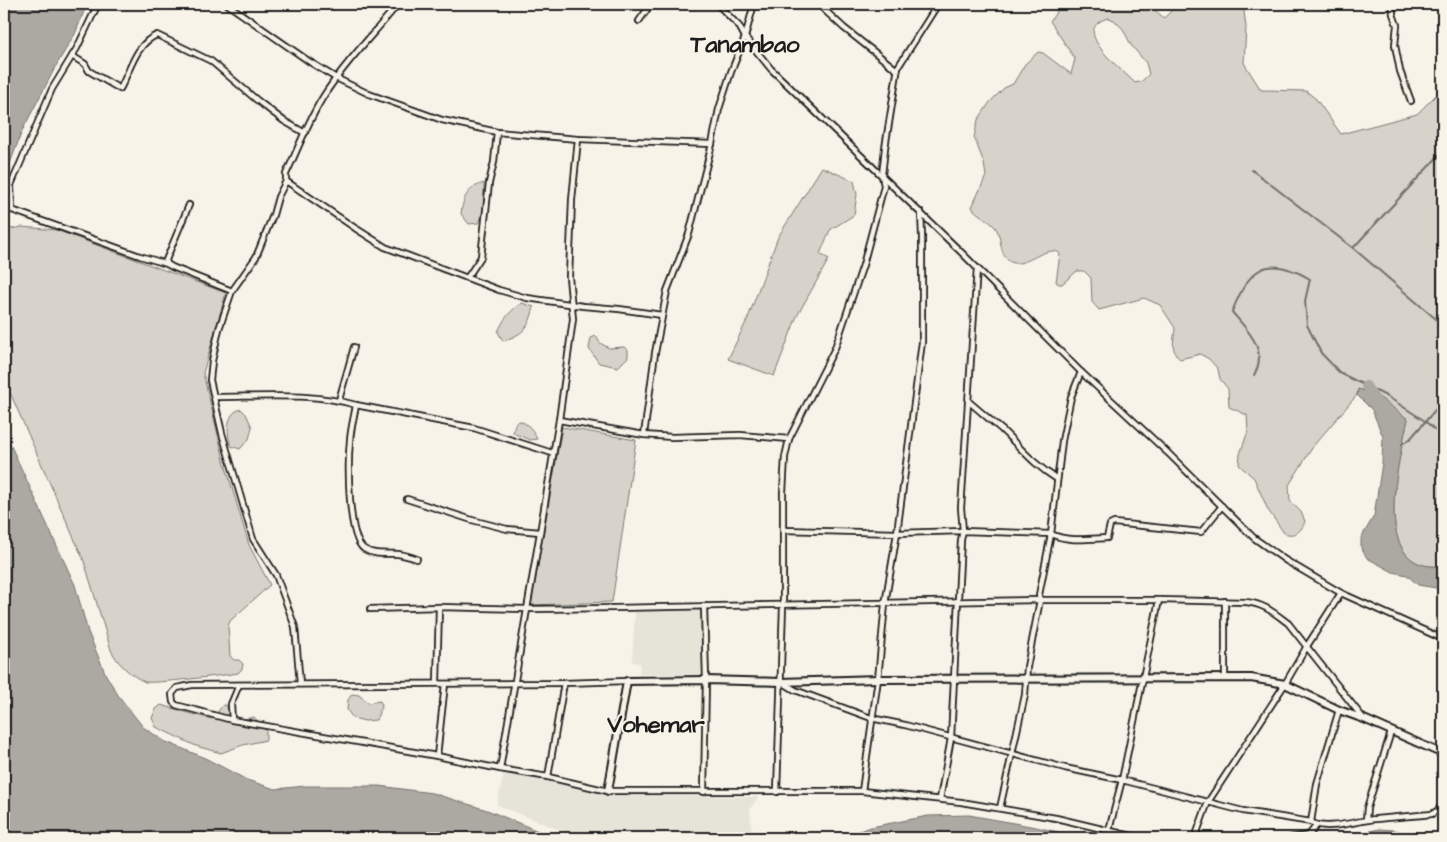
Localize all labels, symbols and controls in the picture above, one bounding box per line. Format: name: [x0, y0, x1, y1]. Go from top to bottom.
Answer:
district label: Tanambao: [689, 28, 800, 62]
district label: Vohemar: [606, 708, 706, 742]

